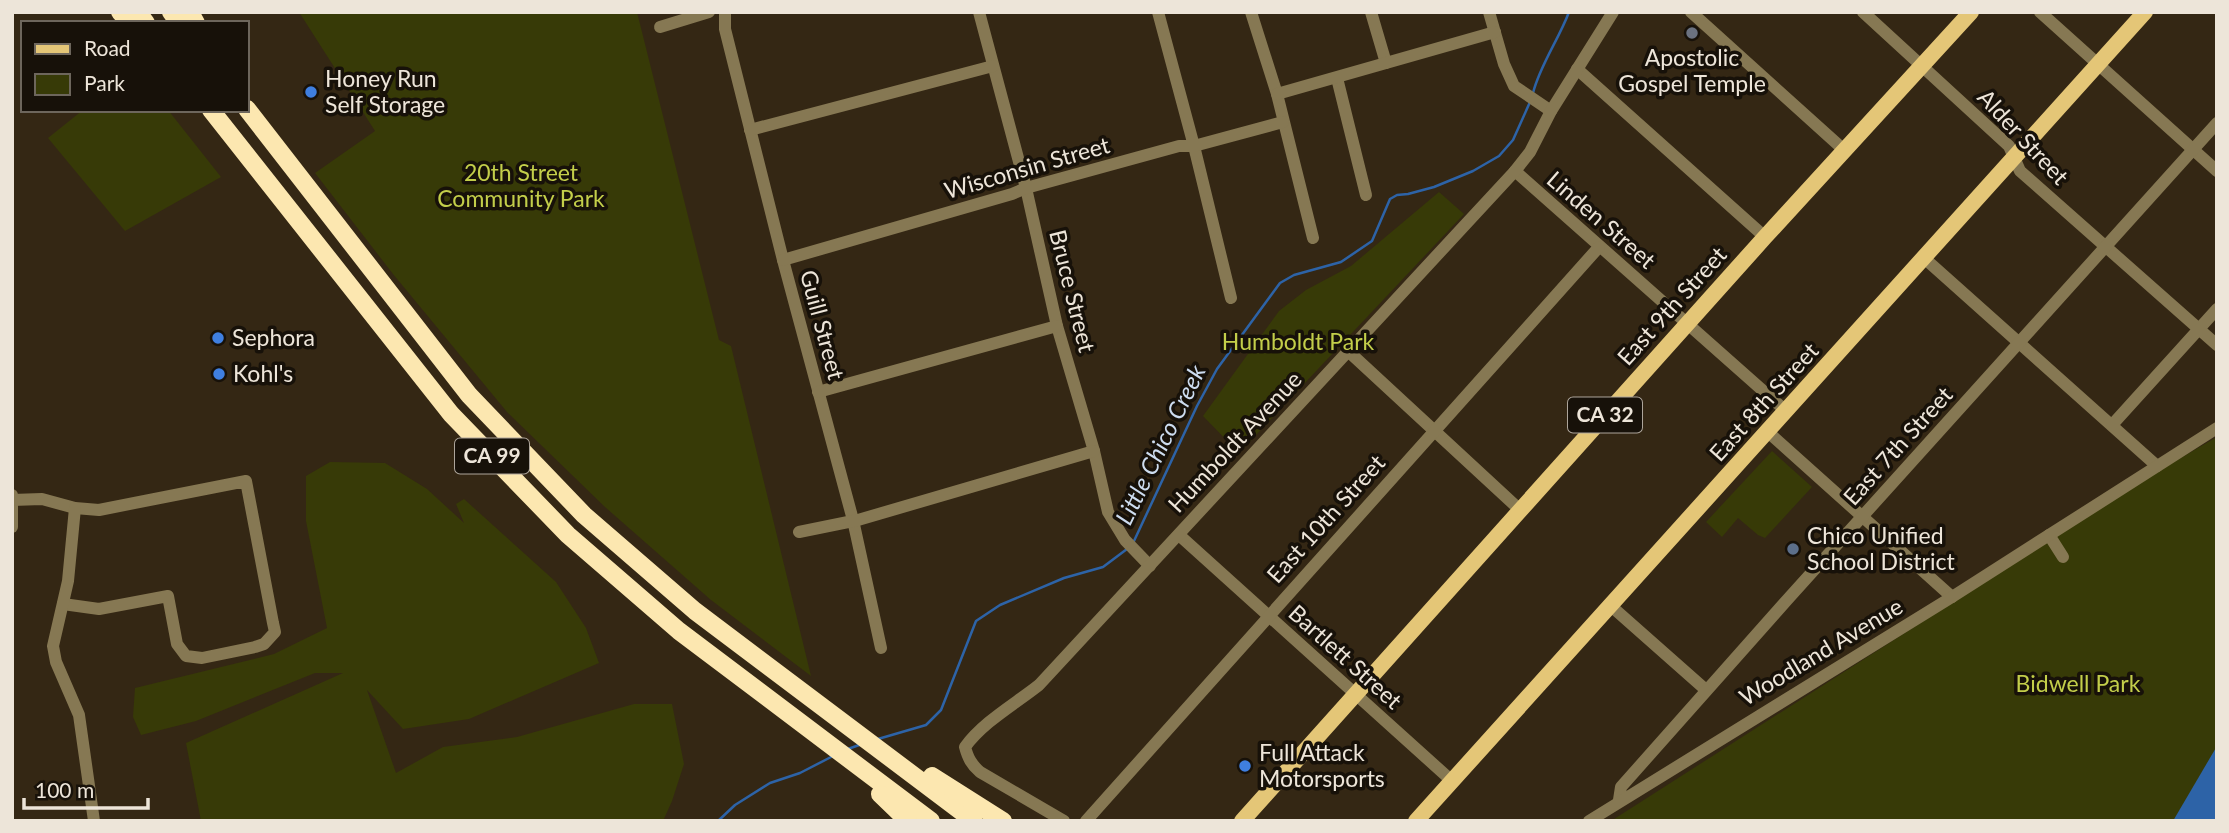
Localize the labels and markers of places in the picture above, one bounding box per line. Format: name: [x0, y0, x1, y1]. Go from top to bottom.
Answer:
marker: Apostolic Gospel Temple: [1684, 25, 1700, 41]
place label: Apostolic Gospel Temple: [1618, 43, 1766, 97]
place label: Honey Run Self Storage: [325, 64, 445, 118]
marker: Honey Run Self Storage: [303, 84, 319, 100]
place label: Sephora: [232, 323, 315, 351]
marker: Sephora: [210, 330, 226, 346]
place label: Kohl's: [233, 359, 293, 387]
marker: Kohl's: [211, 366, 227, 382]
place label: Chico Unified School District: [1807, 521, 1955, 575]
marker: Chico Unified School District: [1785, 541, 1801, 557]
place label: Full Attack Motorsports: [1259, 738, 1385, 792]
marker: Full Attack Motorsports: [1237, 758, 1253, 774]

